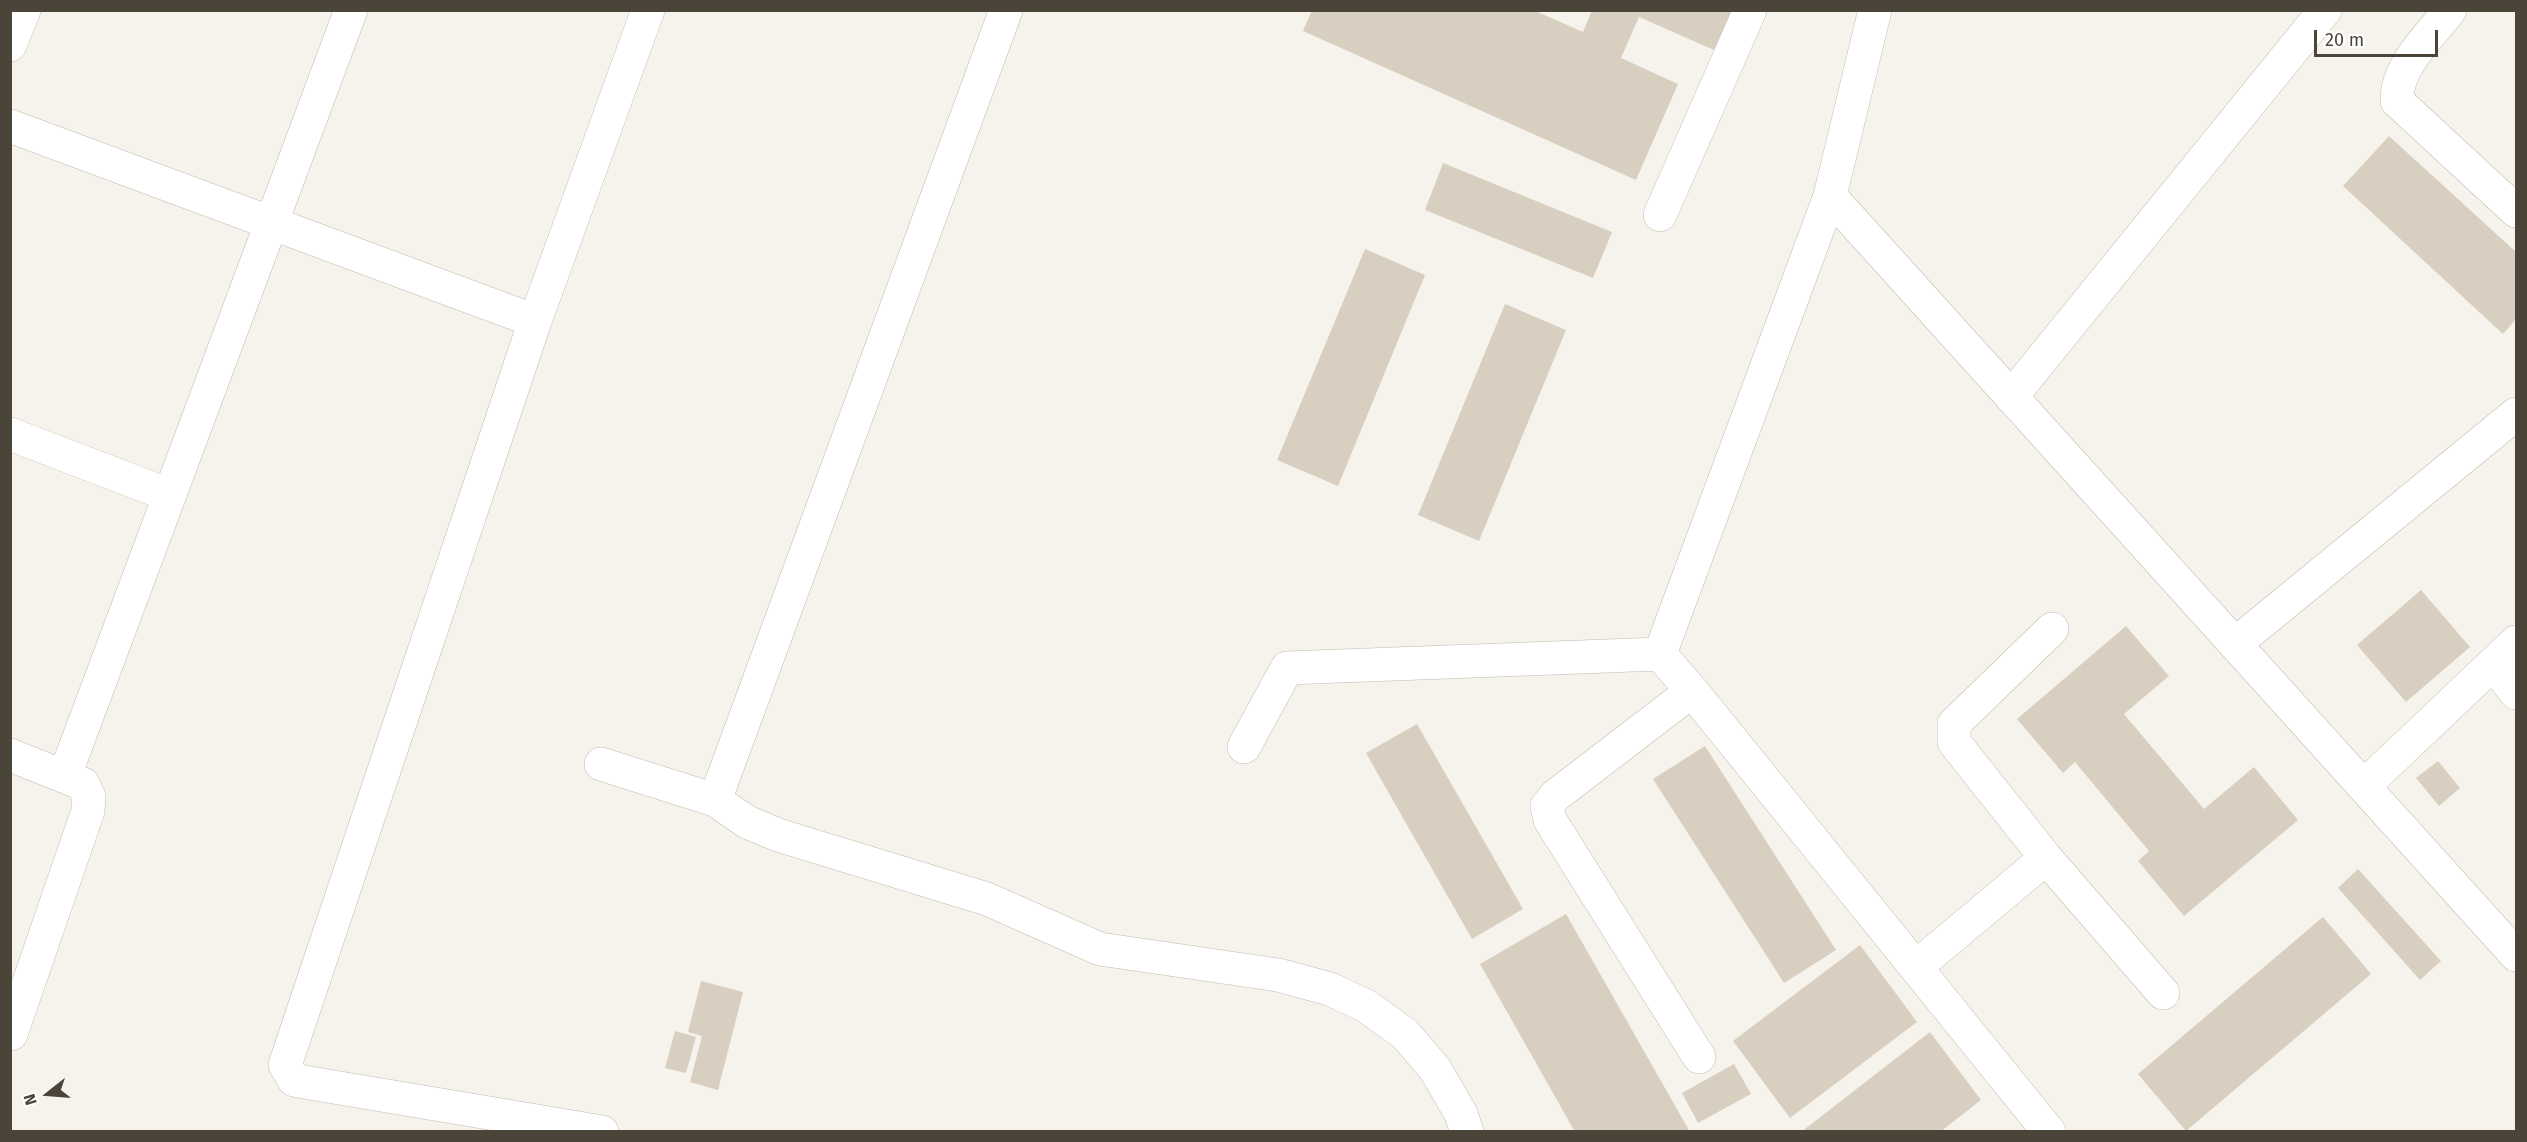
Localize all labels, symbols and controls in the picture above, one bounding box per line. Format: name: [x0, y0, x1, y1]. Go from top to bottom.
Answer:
scale bar: [2317, 18, 2442, 56]
text: 20 m: [2325, 29, 2364, 51]
north arrow: [18, 1064, 78, 1124]
text: N: [20, 1092, 41, 1107]

